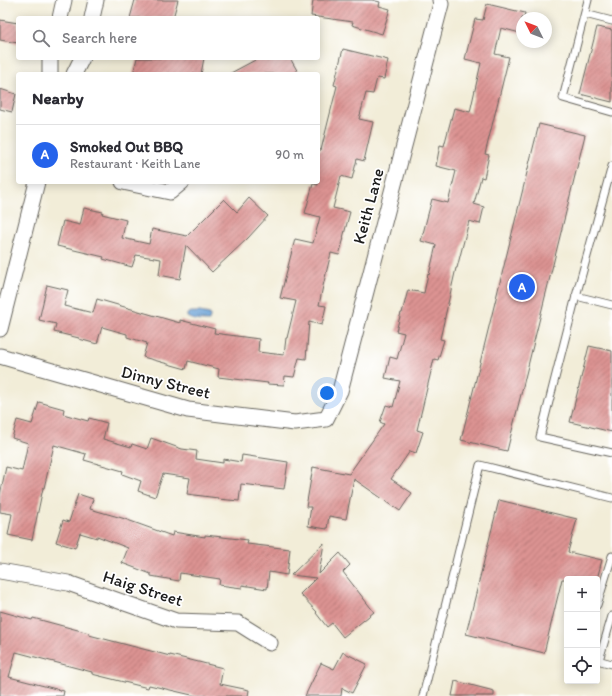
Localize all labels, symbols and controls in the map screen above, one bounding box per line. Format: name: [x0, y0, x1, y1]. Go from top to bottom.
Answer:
north arrow: [516, 12, 552, 48]
search box: [16, 16, 320, 60]
icon: search: [30, 27, 52, 49]
text: Search here: [62, 29, 137, 47]
text: Nearby: [32, 88, 84, 108]
text: Smoked Out BBQ: [70, 138, 183, 156]
text: A: [41, 147, 49, 162]
text: 90 m: [275, 147, 304, 162]
text: Restaurant · Keith Lane: [70, 156, 200, 171]
street label: Keith Lane: [348, 166, 388, 246]
pin: A: [509, 272, 535, 302]
street label: Dinny Street: [119, 361, 213, 403]
your location: [317, 383, 337, 403]
street label: Haig Street: [101, 566, 185, 610]
map controls: [564, 576, 600, 684]
button: +: [564, 576, 600, 612]
button: −: [564, 612, 600, 648]
button: locate: [564, 648, 600, 684]

